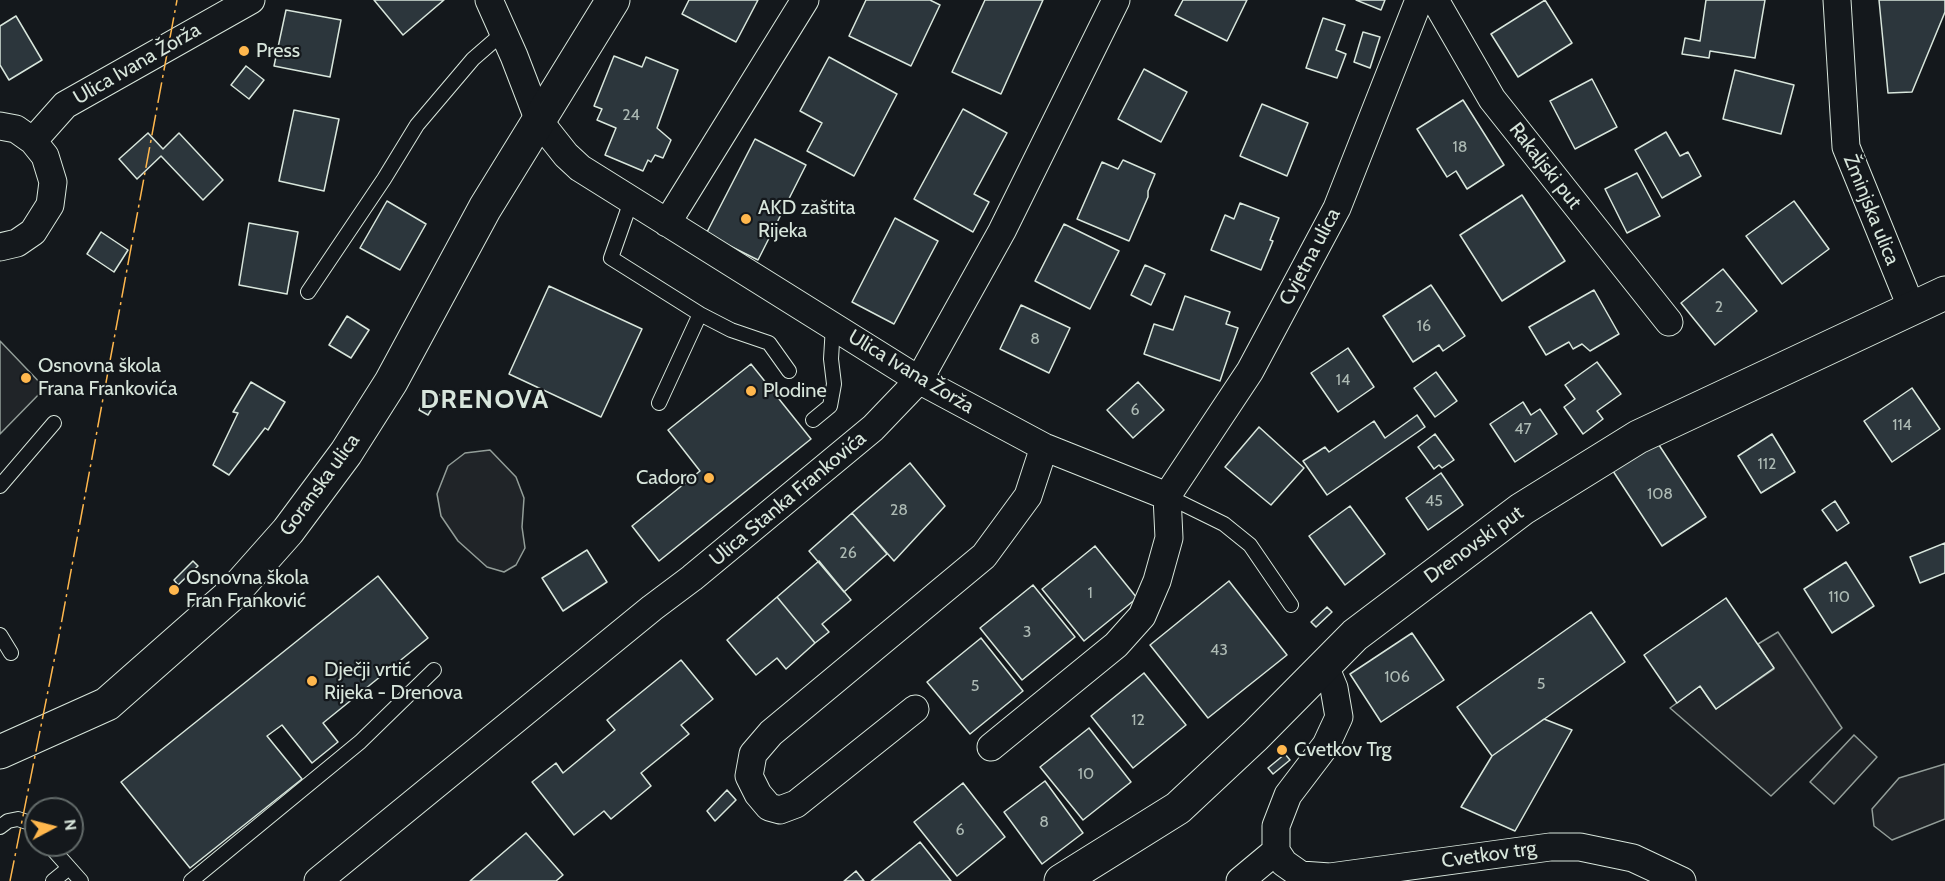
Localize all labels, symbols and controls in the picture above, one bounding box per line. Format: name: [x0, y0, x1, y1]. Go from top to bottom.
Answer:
street label: Ulica Ivana Žorža: [69, 18, 205, 110]
place label: Press: [256, 39, 300, 63]
marker: Press: [237, 44, 251, 58]
house number: 24: [622, 105, 640, 125]
street label: Rakaljski put: [1504, 118, 1586, 214]
house number: 18: [1453, 137, 1467, 157]
street label: Žminjska ulica: [1838, 151, 1904, 269]
place label: AKD zaštita Rijeka: [758, 196, 855, 243]
street label: Cvjetna ulica: [1274, 204, 1346, 310]
marker: AKD zaštita Rijeka: [739, 212, 753, 226]
house number: 2: [1715, 297, 1723, 317]
house number: 16: [1417, 316, 1431, 336]
street label: Ulica Ivana Žorža: [844, 325, 978, 419]
house number: 8: [1030, 329, 1040, 349]
place label: Osnovna škola Frana Frankovića: [38, 354, 177, 401]
house number: 14: [1336, 370, 1350, 390]
marker: Osnovna škola Frana Frankovića: [19, 371, 33, 385]
place label: Plodine: [763, 379, 827, 403]
district label: DRENOVA: [420, 384, 550, 416]
marker: Plodine: [744, 384, 758, 398]
house number: 6: [1130, 400, 1140, 420]
house number: 114: [1892, 415, 1912, 435]
house number: 47: [1514, 419, 1532, 439]
street label: Ulica Stanka Frankovića: [705, 427, 871, 571]
street label: Goranska ulica: [275, 429, 365, 541]
house number: 112: [1758, 454, 1776, 474]
place label: Cadoro: [636, 466, 697, 490]
marker: Cadoro: [702, 471, 716, 485]
house number: 108: [1647, 484, 1673, 504]
house number: 45: [1425, 491, 1443, 511]
house number: 28: [890, 500, 908, 520]
street label: Drenovski put: [1420, 501, 1528, 589]
house number: 26: [839, 543, 857, 563]
place label: Osnovna škola Fran Franković: [186, 566, 309, 613]
marker: Osnovna škola Fran Franković: [167, 583, 181, 597]
house number: 1: [1087, 583, 1093, 603]
house number: 110: [1828, 587, 1850, 607]
house number: 3: [1023, 622, 1031, 642]
house number: 43: [1210, 640, 1228, 660]
place label: Dječji vrtić Rijeka - Drenova: [324, 658, 463, 705]
house number: 106: [1384, 667, 1410, 687]
marker: Dječji vrtić Rijeka - Drenova: [305, 674, 319, 688]
house number: 5: [1537, 674, 1545, 694]
house number: 5: [971, 676, 979, 696]
house number: 12: [1131, 710, 1145, 730]
place label: Cvetkov Trg: [1294, 738, 1392, 762]
marker: Cvetkov Trg: [1275, 743, 1289, 757]
house number: 10: [1078, 764, 1094, 784]
north arrow: [24, 797, 84, 857]
house number: 8: [1039, 812, 1049, 832]
text: N: [60, 818, 80, 832]
house number: 6: [955, 820, 965, 840]
street label: Cvetkov trg: [1440, 836, 1538, 874]

